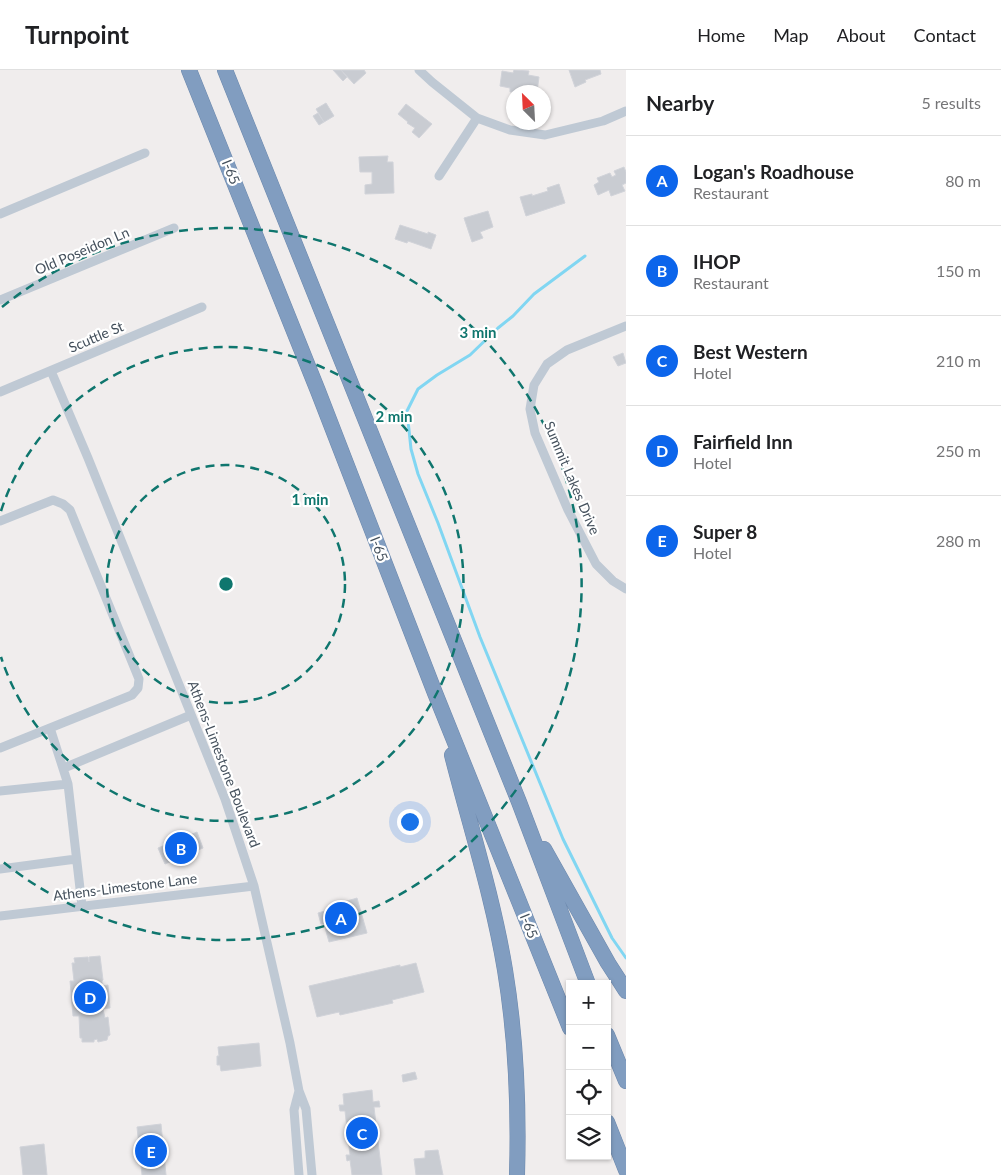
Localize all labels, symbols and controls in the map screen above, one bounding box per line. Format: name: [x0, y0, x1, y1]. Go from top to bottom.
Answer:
text: Turnpoint: [25, 20, 129, 49]
text: Home: [697, 24, 745, 46]
text: Map: [773, 24, 809, 46]
text: About: [837, 24, 886, 46]
text: Contact: [914, 24, 976, 46]
north arrow: [506, 85, 551, 130]
text: Nearby: [646, 90, 714, 115]
text: 5 results: [921, 93, 981, 112]
street label: I-65: [219, 157, 244, 187]
text: Logan's Roadhouse: [693, 160, 854, 183]
text: A: [656, 171, 668, 190]
text: 80 m: [945, 171, 981, 190]
text: Restaurant: [693, 183, 769, 202]
street label: Old Poseidon Ln: [32, 223, 132, 278]
text: IHOP: [693, 250, 740, 273]
text: B: [657, 261, 667, 280]
text: 150 m: [936, 261, 981, 280]
text: Restaurant: [693, 273, 769, 292]
street label: Scuttle St: [66, 317, 126, 356]
text: 3 min: [459, 323, 497, 341]
text: Best Western: [693, 340, 808, 363]
text: C: [657, 351, 667, 370]
text: 210 m: [936, 351, 981, 370]
text: Hotel: [693, 363, 732, 382]
text: 2 min: [375, 407, 413, 425]
street label: Summit Lakes Drive: [541, 419, 604, 537]
text: Fairfield Inn: [693, 430, 793, 453]
text: D: [656, 441, 668, 460]
text: 250 m: [936, 441, 981, 460]
text: Hotel: [693, 453, 732, 472]
text: 1 min: [291, 490, 329, 508]
text: Super 8: [693, 520, 757, 543]
text: E: [657, 531, 667, 550]
text: 280 m: [936, 531, 981, 550]
street label: I-65: [367, 534, 392, 564]
text: Hotel: [693, 543, 732, 562]
centre of rings: [217, 575, 235, 593]
street label: Athens-Limestone Boulevard: [185, 678, 264, 850]
your location: [397, 809, 423, 835]
pin: B: [165, 829, 197, 867]
street label: Athens-Limestone Lane: [52, 869, 198, 904]
pin: A: [325, 899, 357, 937]
street label: I-65: [517, 911, 542, 941]
pin: D: [74, 978, 106, 1016]
map controls: [566, 980, 611, 1160]
button: +: [566, 980, 611, 1025]
button: −: [566, 1025, 611, 1070]
button: locate: [566, 1070, 611, 1115]
pin: C: [346, 1114, 378, 1152]
button: layers: [566, 1115, 611, 1160]
pin: E: [135, 1132, 167, 1170]

